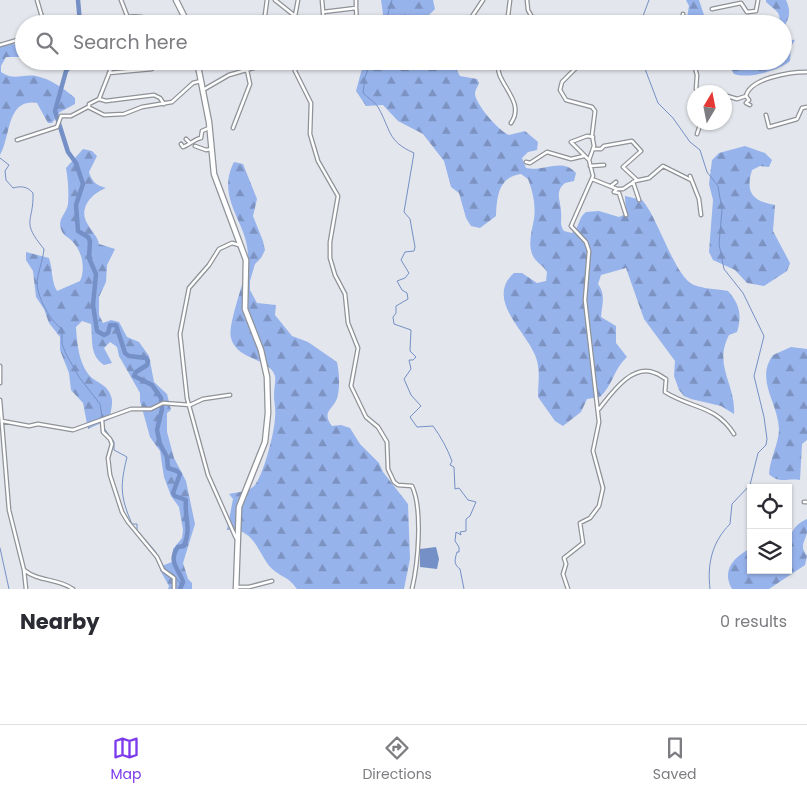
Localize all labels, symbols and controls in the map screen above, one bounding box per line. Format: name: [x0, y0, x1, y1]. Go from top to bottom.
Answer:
search box: [15, 15, 792, 70]
icon: search: [33, 29, 61, 57]
text: Search here: [73, 29, 187, 56]
north arrow: [687, 85, 732, 130]
map controls: [747, 484, 792, 574]
button: locate: [747, 484, 792, 529]
button: layers: [747, 529, 792, 574]
text: Nearby: [20, 607, 100, 636]
text: 0 results: [720, 610, 787, 633]
tab: Map: [110, 734, 141, 785]
tab: Directions: [362, 734, 432, 785]
tab: Saved: [653, 734, 697, 785]

